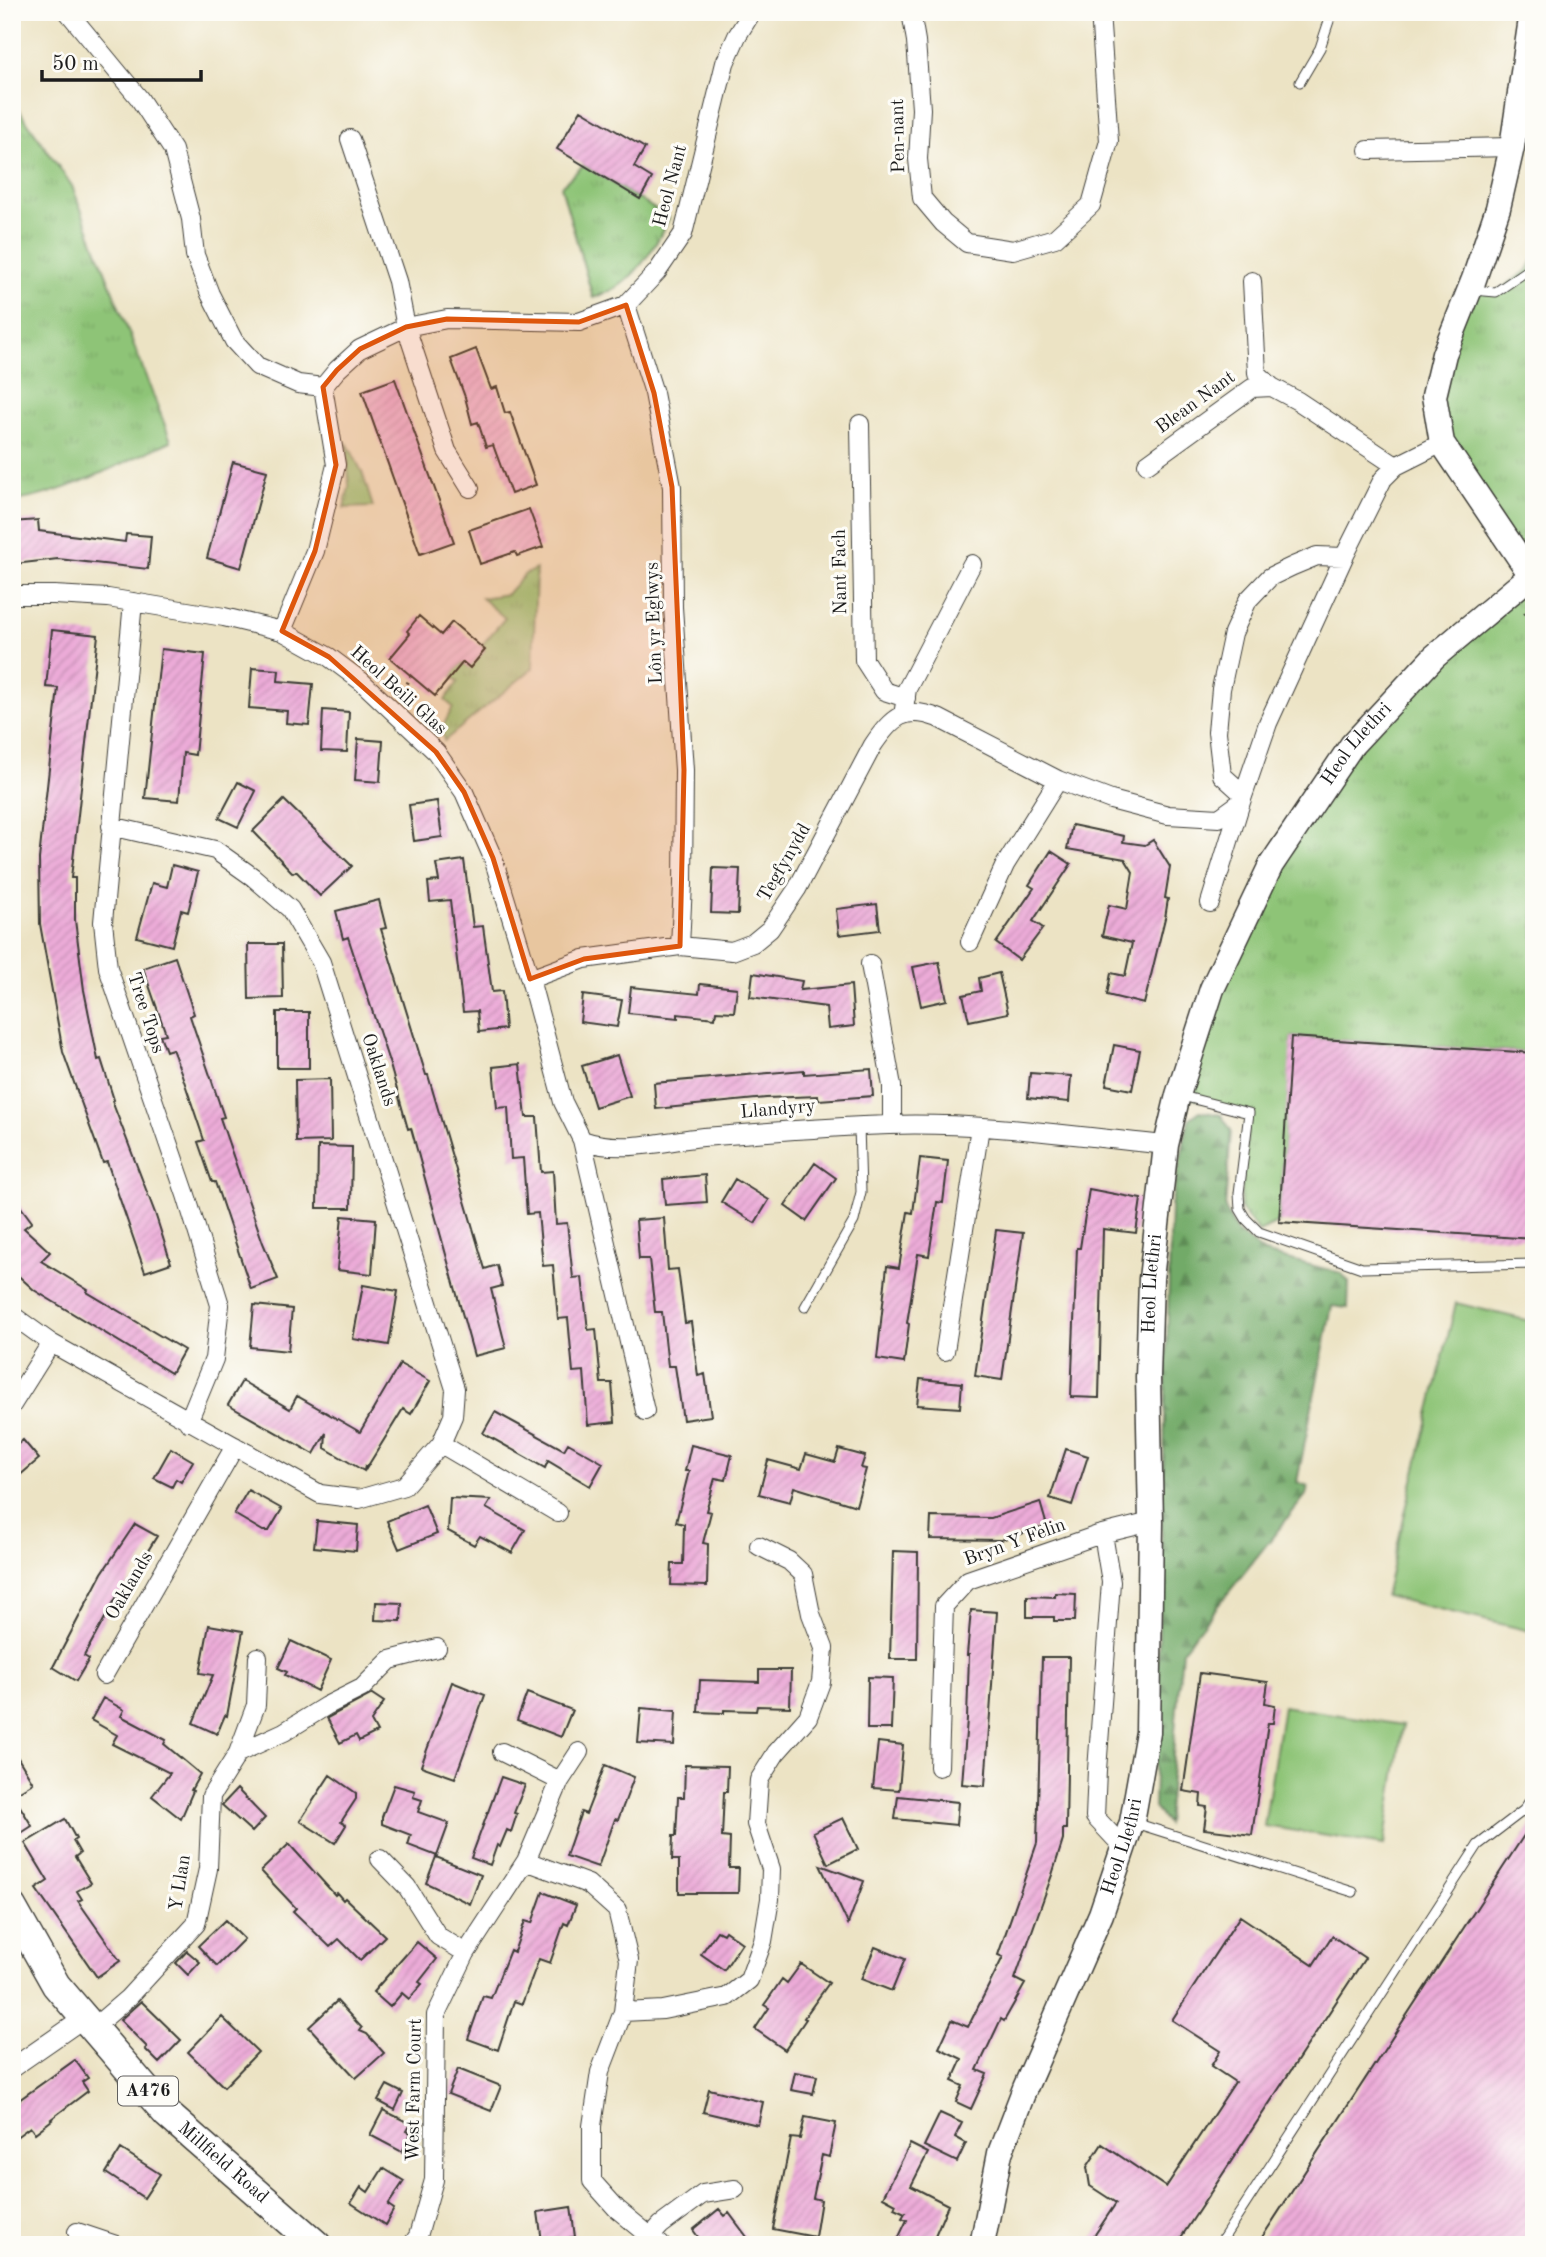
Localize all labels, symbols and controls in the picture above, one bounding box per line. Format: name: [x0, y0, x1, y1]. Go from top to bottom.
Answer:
scale bar: [42, 38, 201, 82]
text: 50 m: [52, 54, 99, 75]
street label: Pen-nant: [889, 99, 909, 173]
street label: Heol Nant: [651, 143, 691, 229]
street label: Blean Nant: [1153, 368, 1239, 438]
street label: Nant Fach: [831, 529, 851, 615]
street label: Lôn yr Eglwys: [643, 561, 667, 685]
street label: Heol Beili Glas: [346, 643, 450, 739]
street label: Heol Llethri: [1318, 699, 1395, 789]
street label: Tegfynydd: [755, 821, 815, 905]
street label: Tree Tops: [123, 970, 167, 1056]
street label: Oaklands: [357, 1031, 399, 1109]
street label: Llandyry: [740, 1097, 816, 1123]
street label: Heol Llethri: [1140, 1233, 1165, 1334]
street label: Bryn Y Felin: [962, 1516, 1068, 1570]
street label: Oaklands: [103, 1549, 157, 1623]
street label: Heol Llethri: [1099, 1797, 1146, 1897]
street label: Y Llan: [167, 1854, 195, 1912]
street label: West Farm Court: [404, 2018, 426, 2162]
road number: A476: [118, 2076, 178, 2106]
street label: Millfield Road: [174, 2119, 272, 2207]

